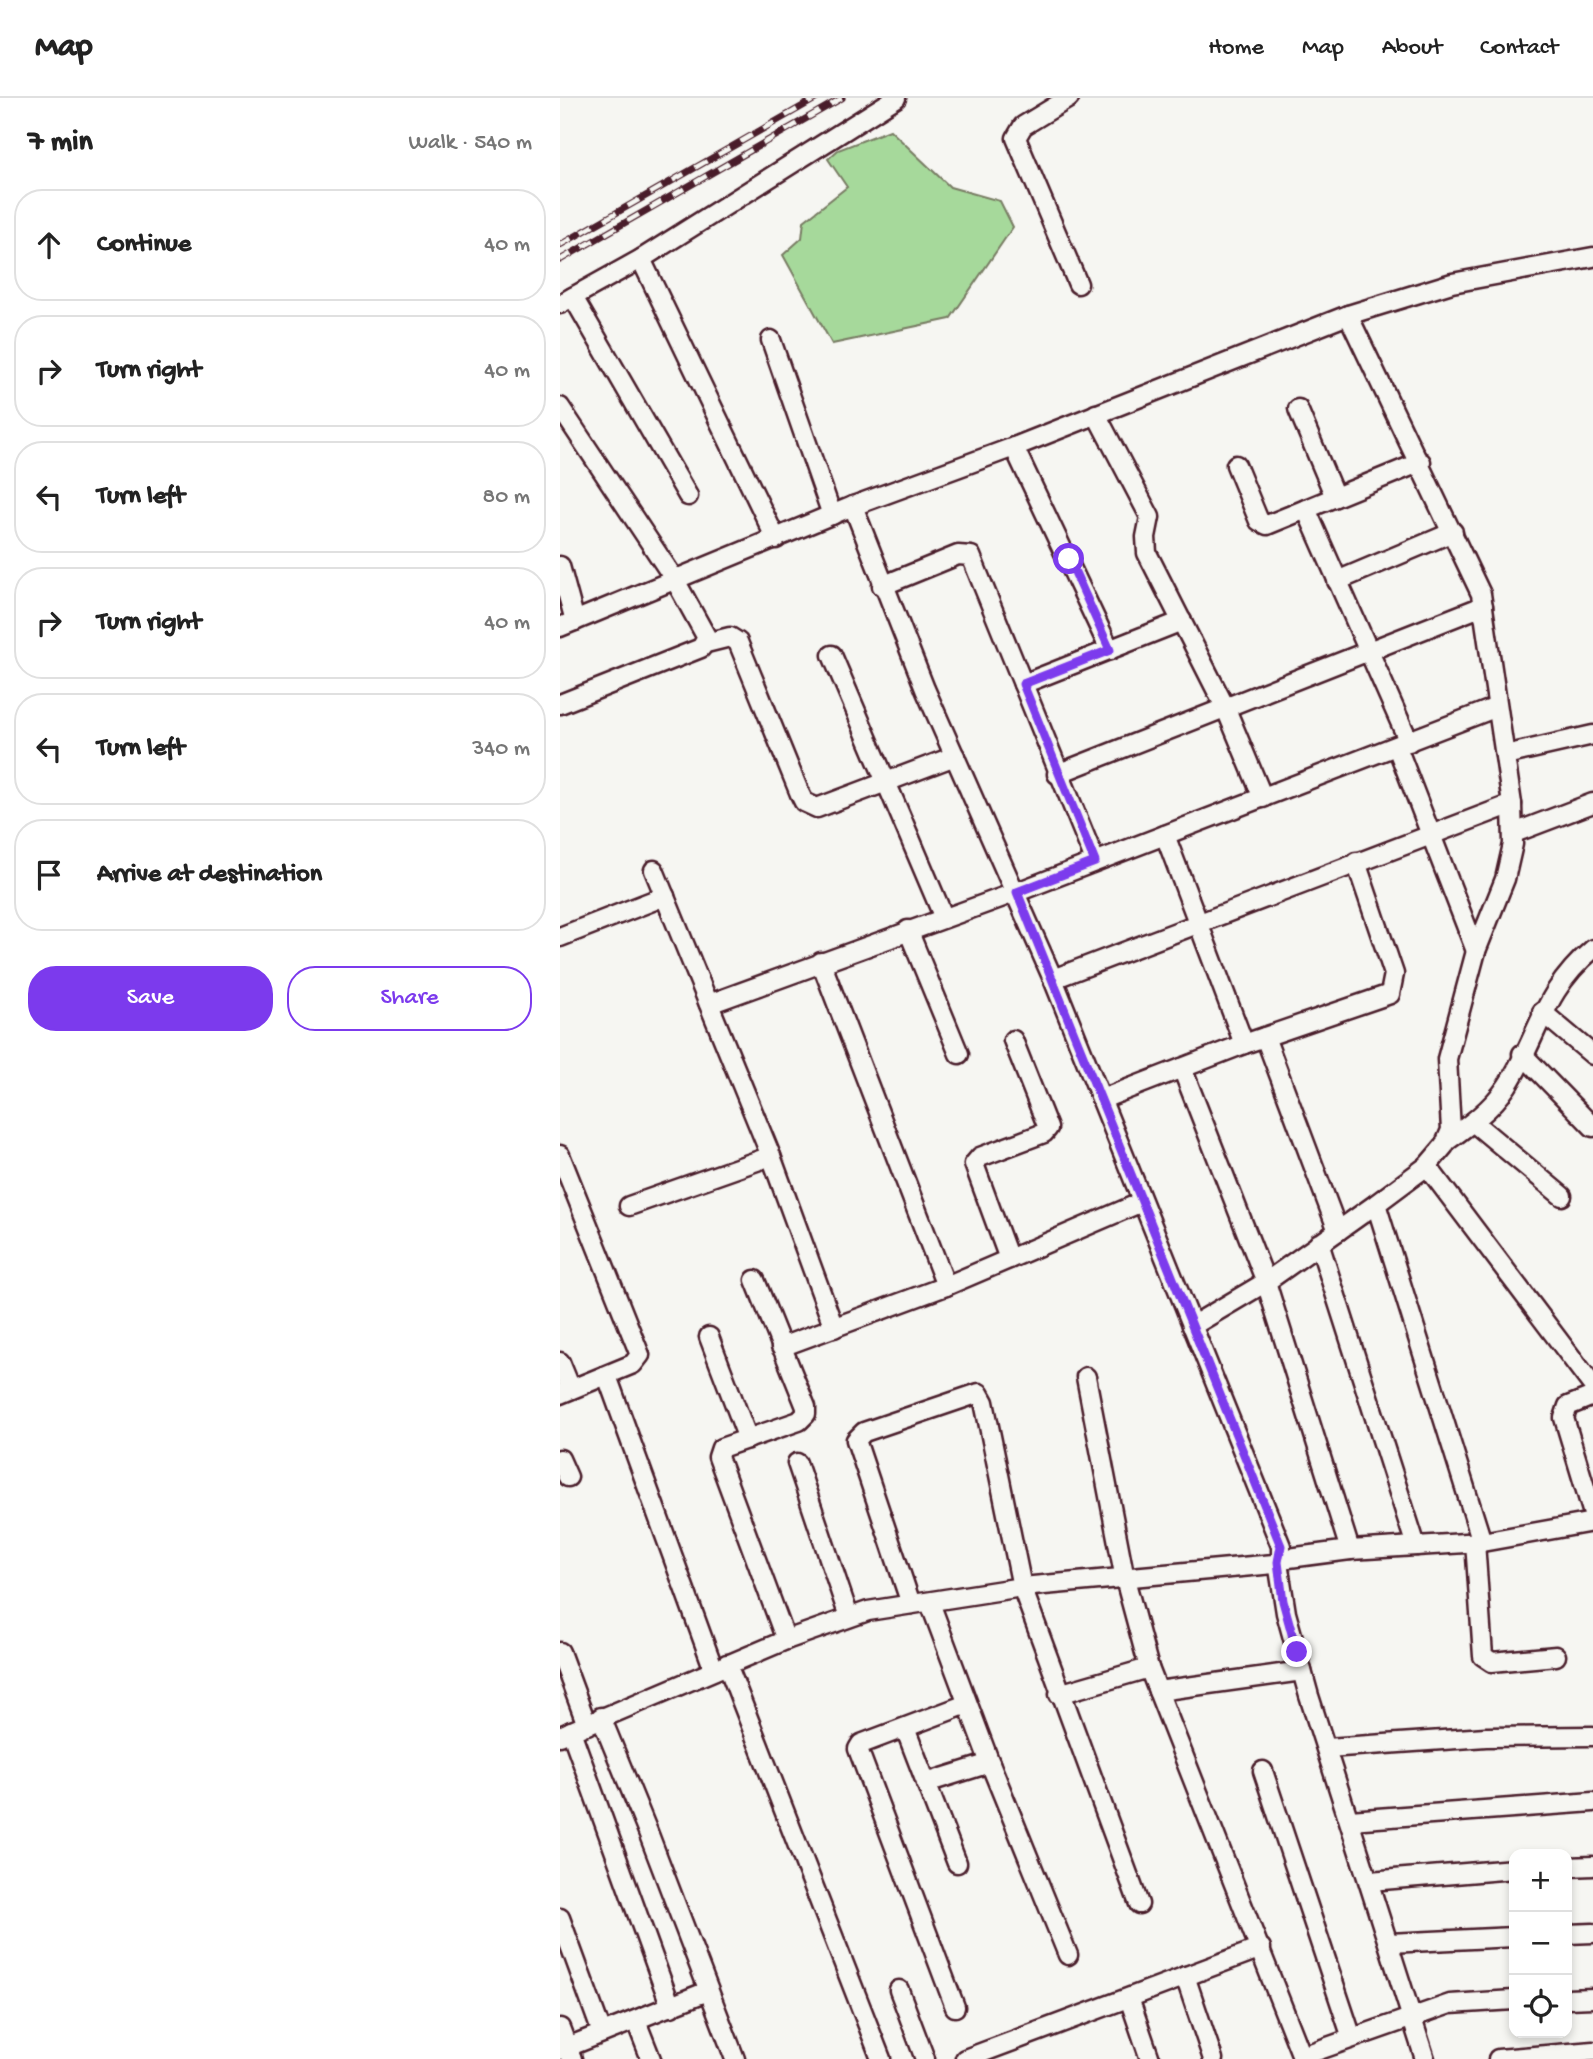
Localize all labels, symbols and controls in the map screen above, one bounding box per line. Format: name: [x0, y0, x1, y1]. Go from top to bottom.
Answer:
text: Map: [35, 29, 92, 67]
text: Home: [1208, 34, 1264, 63]
text: Map: [1302, 34, 1344, 63]
text: About: [1382, 34, 1442, 63]
text: Contact: [1480, 34, 1558, 63]
text: 7 min: [28, 126, 93, 161]
text: Walk · 540 m: [408, 130, 532, 157]
icon: ahead: [30, 226, 68, 264]
text: Continue: [97, 230, 191, 261]
text: 40 m: [484, 232, 530, 259]
icon: right: [30, 352, 68, 390]
text: Turn right: [97, 356, 201, 387]
text: 40 m: [484, 358, 530, 385]
icon: left: [30, 478, 68, 516]
text: Turn left: [97, 482, 185, 513]
text: 80 m: [483, 484, 530, 511]
route start: [1053, 543, 1084, 574]
icon: right: [30, 604, 68, 642]
text: Turn right: [97, 608, 201, 639]
text: 40 m: [484, 610, 530, 637]
icon: left: [30, 730, 68, 768]
text: Turn left: [97, 734, 185, 765]
text: 340 m: [472, 736, 530, 763]
icon: arrive: [30, 856, 68, 894]
text: Arrive at destination: [97, 860, 322, 891]
button: Save: [28, 966, 273, 1031]
button: Share: [287, 966, 532, 1031]
route end: [1281, 1636, 1312, 1667]
map controls: [1509, 1849, 1572, 2038]
button: +: [1509, 1849, 1572, 1912]
button: −: [1509, 1912, 1572, 1975]
button: locate: [1509, 1975, 1572, 2038]

